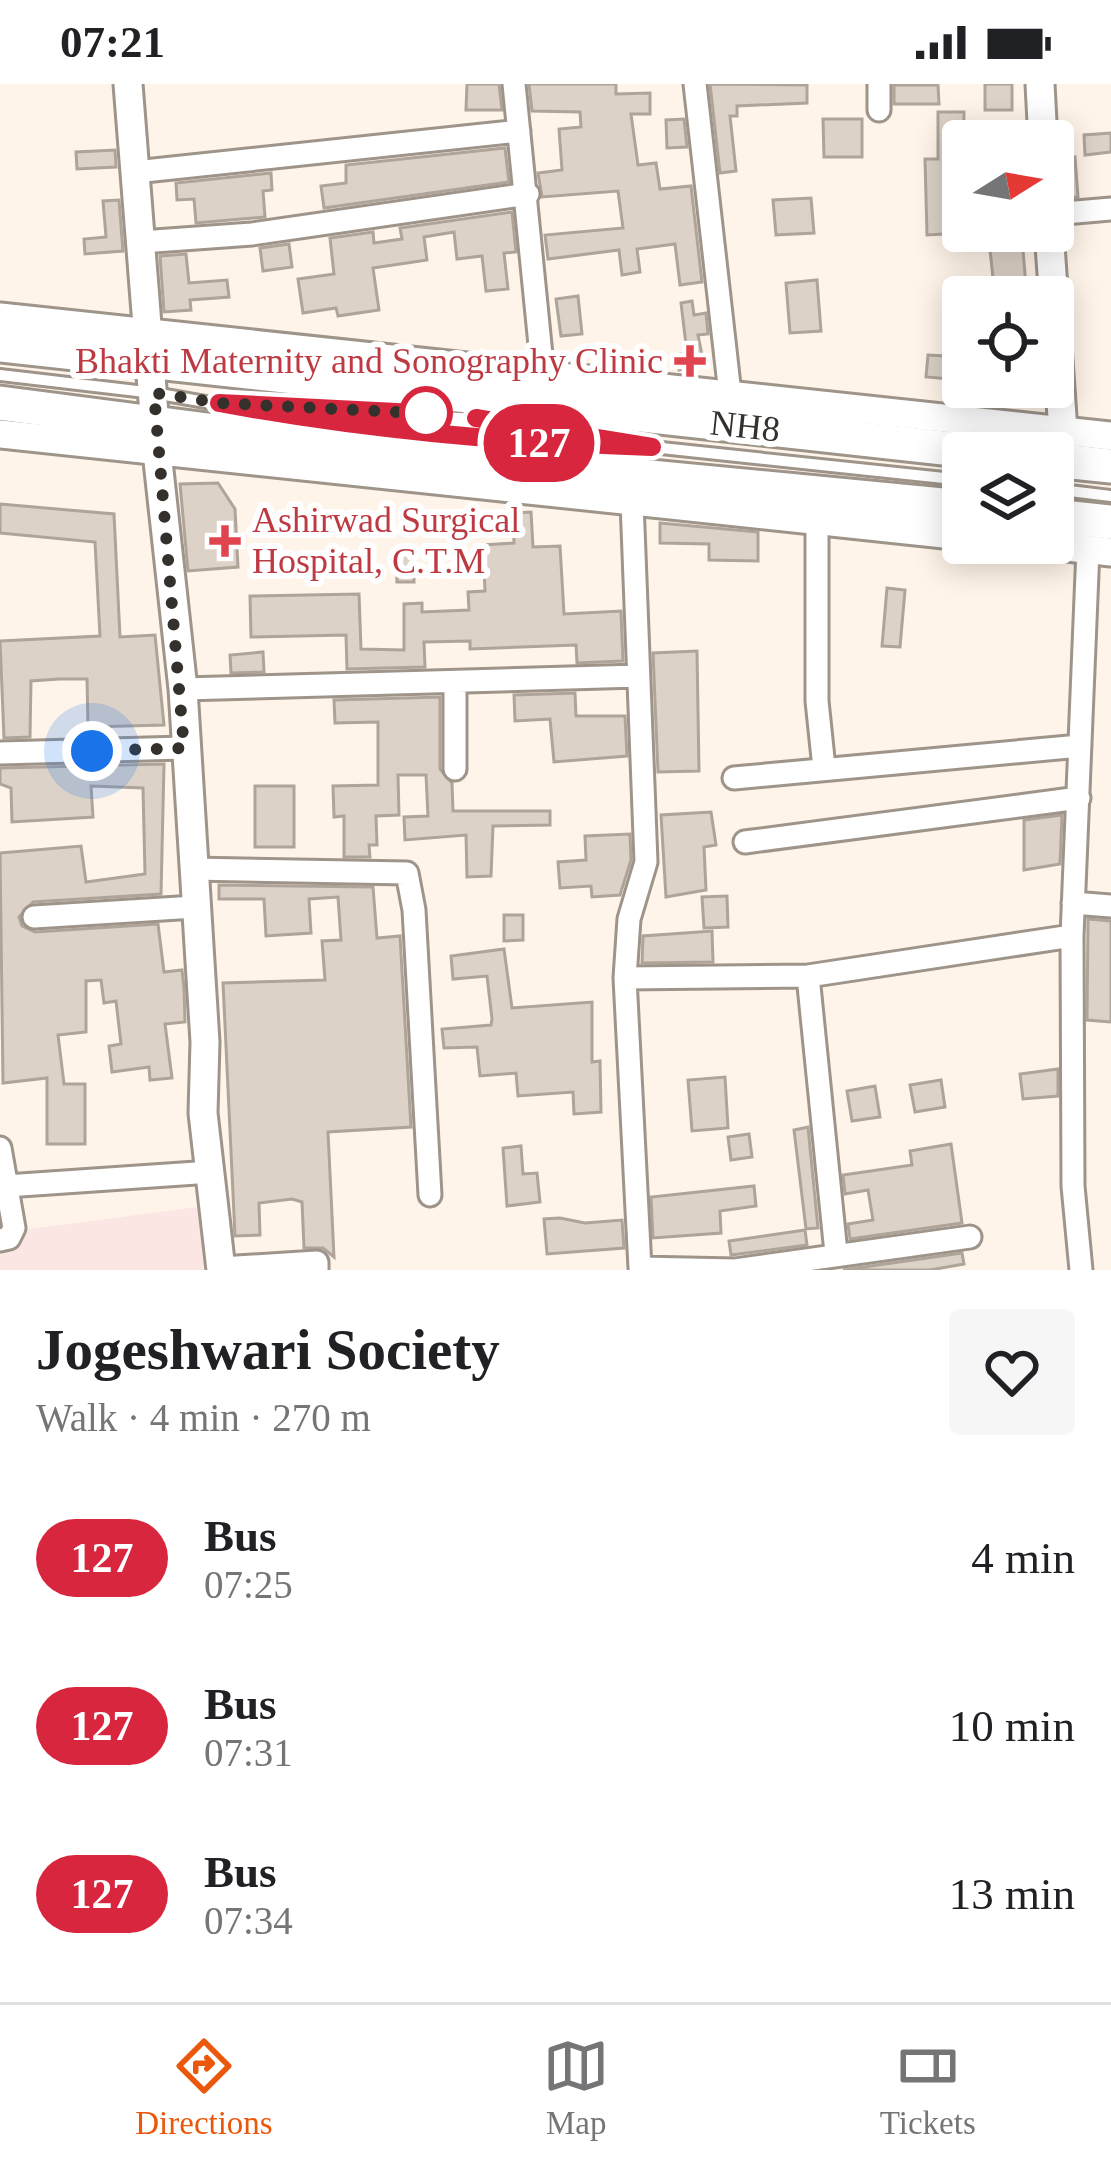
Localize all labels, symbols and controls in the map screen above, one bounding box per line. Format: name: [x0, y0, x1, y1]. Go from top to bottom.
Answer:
text: 07:21: [60, 17, 165, 67]
north arrow: [942, 120, 1074, 252]
map controls: [942, 120, 1074, 564]
button: locate: [942, 276, 1074, 408]
place label: Bhakti Maternity and Sonography Clinic: [75, 341, 663, 381]
marker: Bhakti Maternity and Sonography Clinic: [674, 345, 706, 377]
unlabelled marker: [401, 388, 451, 438]
street label: NH8: [708, 402, 782, 450]
line badge: 127: [470, 404, 608, 482]
text: 127: [508, 420, 571, 466]
button: layers: [942, 432, 1074, 564]
place label: Ashirwad Surgical Hospital, C.T.M: [252, 500, 520, 581]
marker: Ashirwad Surgical Hospital, C.T.M: [209, 525, 241, 557]
your location: [62, 721, 122, 781]
button: heart: [949, 1309, 1075, 1435]
text: Jogeshwari Society: [36, 1318, 500, 1381]
text: Walk · 4 min · 270 m: [36, 1396, 371, 1439]
text: Bus: [204, 1511, 277, 1561]
text: 4 min: [971, 1533, 1075, 1583]
text: 127: [71, 1535, 134, 1581]
text: 07:25: [204, 1563, 293, 1606]
text: Bus: [204, 1679, 277, 1729]
text: 10 min: [949, 1701, 1075, 1751]
text: 127: [71, 1703, 134, 1749]
text: 07:31: [204, 1731, 293, 1774]
text: Bus: [204, 1847, 277, 1897]
text: 13 min: [949, 1869, 1075, 1919]
text: 127: [71, 1871, 134, 1917]
text: 07:34: [204, 1899, 293, 1942]
tab: Directions: [135, 2033, 273, 2142]
tab: Map: [543, 2033, 609, 2142]
tab: Tickets: [880, 2033, 976, 2142]

